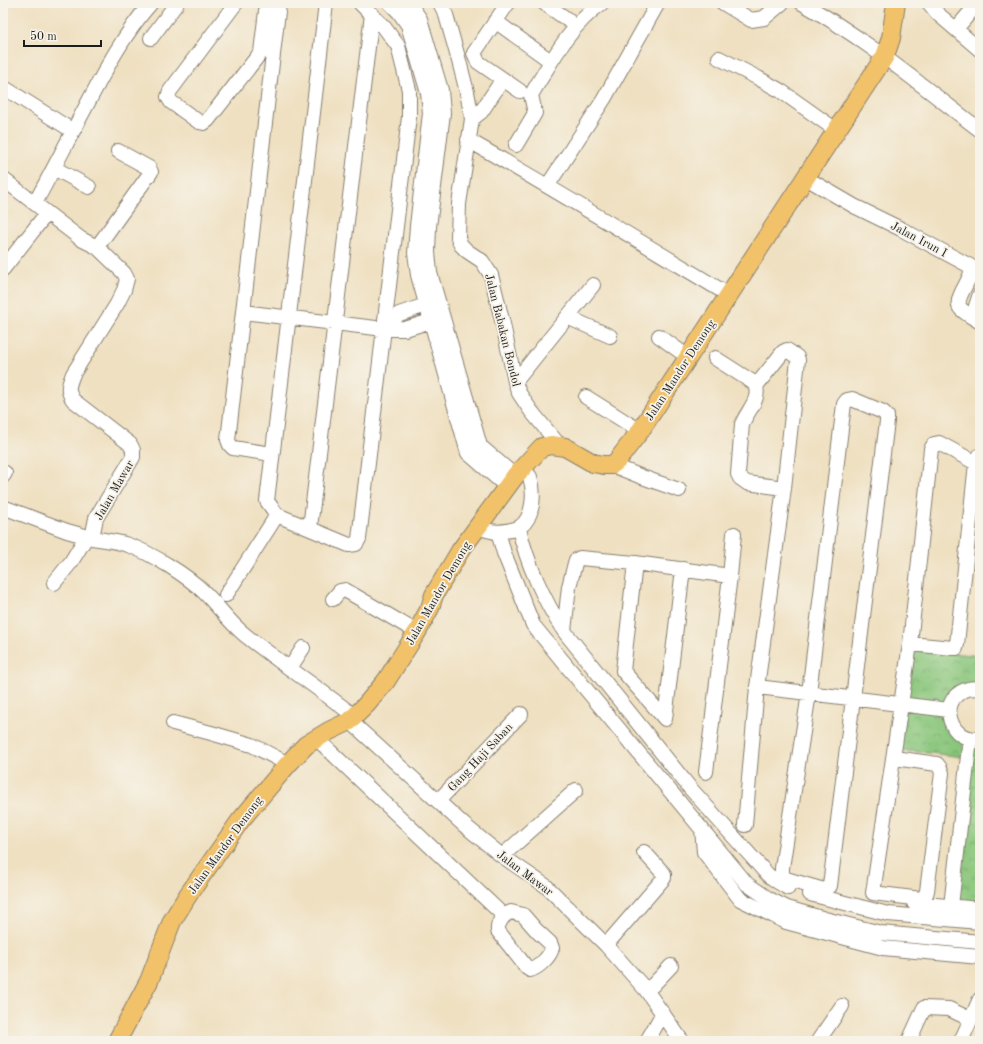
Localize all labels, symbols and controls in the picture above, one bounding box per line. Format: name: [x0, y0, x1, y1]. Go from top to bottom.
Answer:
scale bar: [24, 22, 101, 48]
text: 50 m: [30, 30, 57, 43]
street label: Jalan Irun I: [888, 220, 949, 260]
street label: Jalan Babakan Bondol: [482, 273, 522, 388]
street label: Jalan Mandor Demong: [644, 317, 718, 423]
street label: Jalan Mawar: [93, 458, 137, 522]
street label: Jalan Mandor Demong: [404, 539, 474, 647]
street label: Gang Haji Saban: [446, 721, 516, 794]
street label: Jalan Mandor Demong: [186, 794, 266, 897]
street label: Jalan Mawar: [494, 849, 555, 899]

